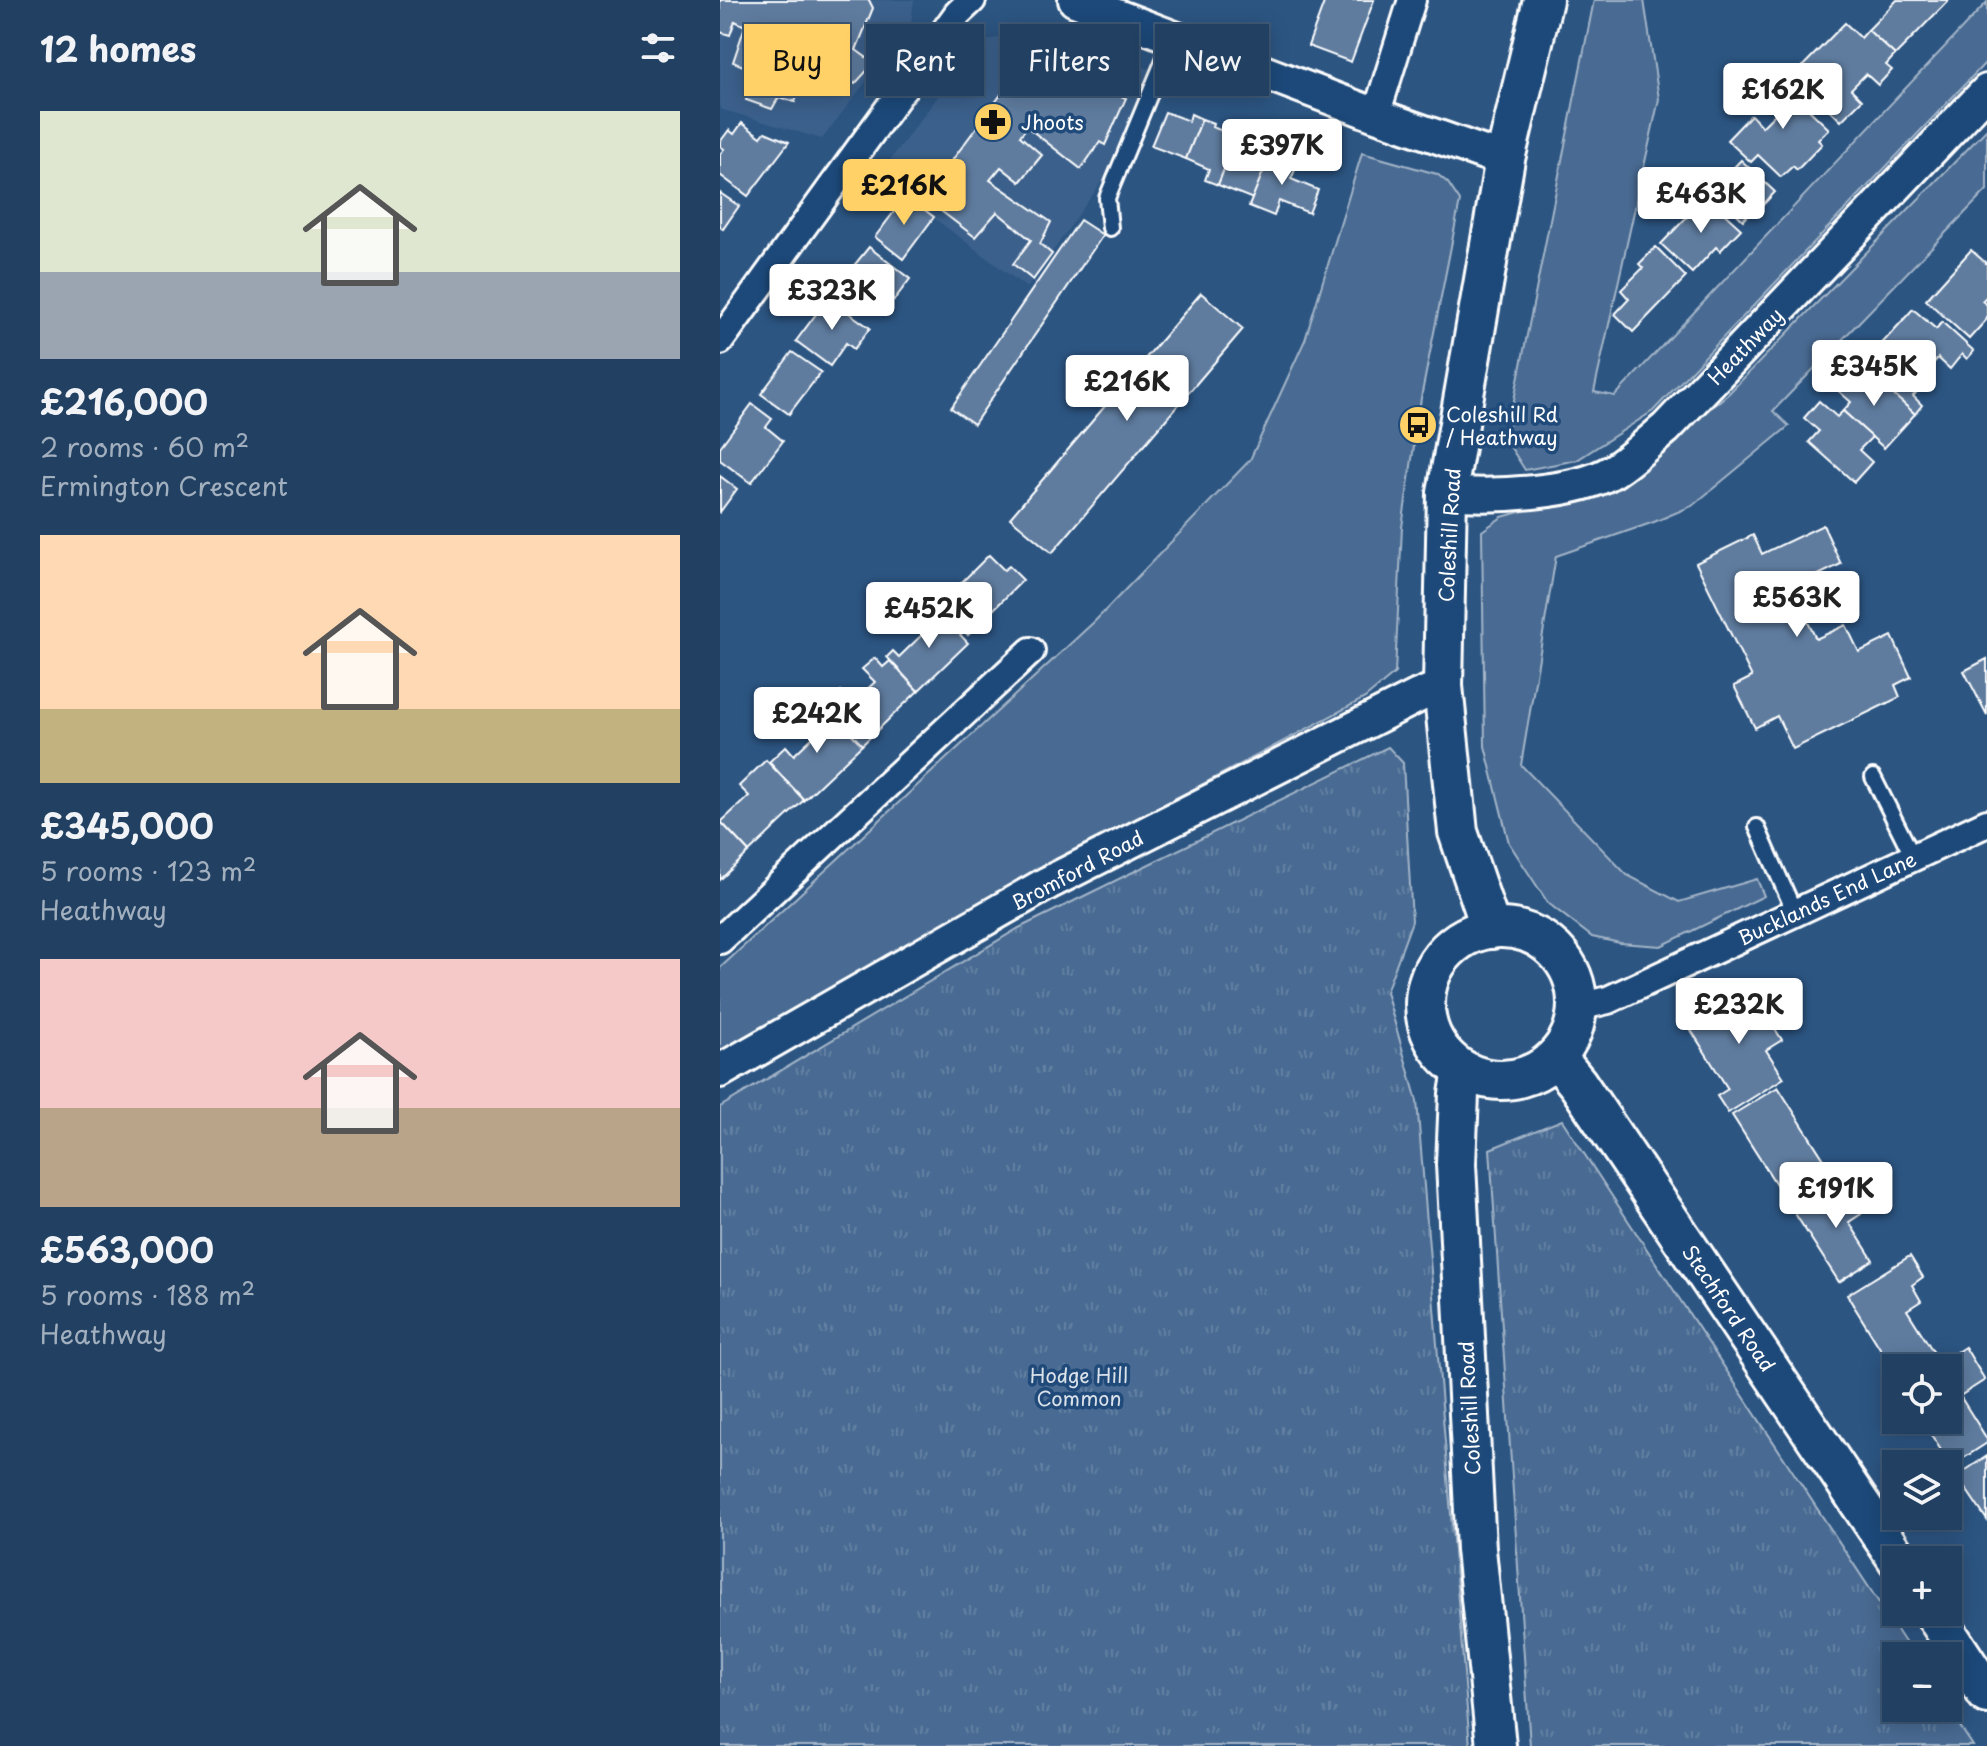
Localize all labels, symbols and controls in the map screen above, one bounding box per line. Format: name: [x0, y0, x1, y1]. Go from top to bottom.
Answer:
text: 12 homes: [40, 22, 196, 74]
chip: Buy: [744, 24, 850, 96]
chip: Rent: [866, 24, 984, 96]
chip: Filters: [1000, 24, 1139, 96]
chip: New: [1155, 24, 1269, 96]
icon: filters: [636, 26, 680, 70]
pin: £162K: [1727, 63, 1839, 131]
text: £162K: [1741, 69, 1825, 108]
pharmacy icon: Jhoots: [972, 101, 1014, 143]
place label: Jhoots: [1021, 107, 1084, 137]
pin: £397K: [1226, 119, 1338, 187]
text: £397K: [1240, 125, 1324, 164]
pin: £216K: [848, 159, 960, 227]
icon: home: [288, 163, 432, 307]
text: £216K: [861, 165, 947, 204]
pin: £463K: [1645, 167, 1757, 235]
text: £463K: [1656, 173, 1746, 212]
pin: £323K: [776, 264, 888, 332]
text: £323K: [787, 270, 877, 309]
street label: Heathway: [1700, 301, 1790, 391]
pin: £345K: [1818, 340, 1930, 408]
text: £345K: [1830, 346, 1918, 385]
pin: £216K: [1071, 355, 1183, 423]
text: £216K: [1084, 361, 1170, 400]
text: £216,000: [40, 375, 208, 427]
place label: Coleshill Rd / Heathway: [1446, 399, 1558, 452]
bus stop icon: Coleshill Rd / Heathway: [1397, 404, 1439, 446]
text: 2 rooms · 60 m²: [40, 427, 249, 466]
text: Ermington Crescent: [40, 466, 288, 505]
street label: Coleshill Road: [1431, 467, 1467, 603]
pin: £563K: [1741, 571, 1853, 639]
text: £563K: [1752, 577, 1842, 616]
pin: £452K: [873, 582, 985, 650]
icon: home: [288, 587, 432, 731]
text: £452K: [884, 588, 974, 627]
pin: £242K: [761, 687, 873, 755]
text: £242K: [772, 693, 862, 732]
text: £345,000: [40, 799, 214, 851]
street label: Bromford Road: [1006, 822, 1148, 918]
street label: Bucklands End Lane: [1733, 843, 1921, 953]
text: 5 rooms · 123 m²: [40, 851, 256, 890]
text: Heathway: [40, 890, 167, 929]
pin: £232K: [1683, 978, 1795, 1046]
text: £232K: [1694, 984, 1784, 1023]
icon: home: [288, 1011, 432, 1155]
pin: £191K: [1780, 1162, 1892, 1230]
text: £191K: [1797, 1168, 1875, 1207]
text: £563,000: [40, 1223, 214, 1275]
street label: Stechford Road: [1675, 1238, 1783, 1378]
text: 5 rooms · 188 m²: [40, 1275, 255, 1314]
text: Heathway: [40, 1314, 167, 1353]
street label: Coleshill Road: [1451, 1340, 1487, 1476]
map controls: [1882, 1354, 1962, 1722]
button: locate: [1882, 1354, 1962, 1434]
park label: Hodge Hill Common: [1030, 1360, 1128, 1413]
button: layers: [1882, 1450, 1962, 1530]
button: +: [1882, 1546, 1962, 1626]
button: −: [1882, 1642, 1962, 1722]

